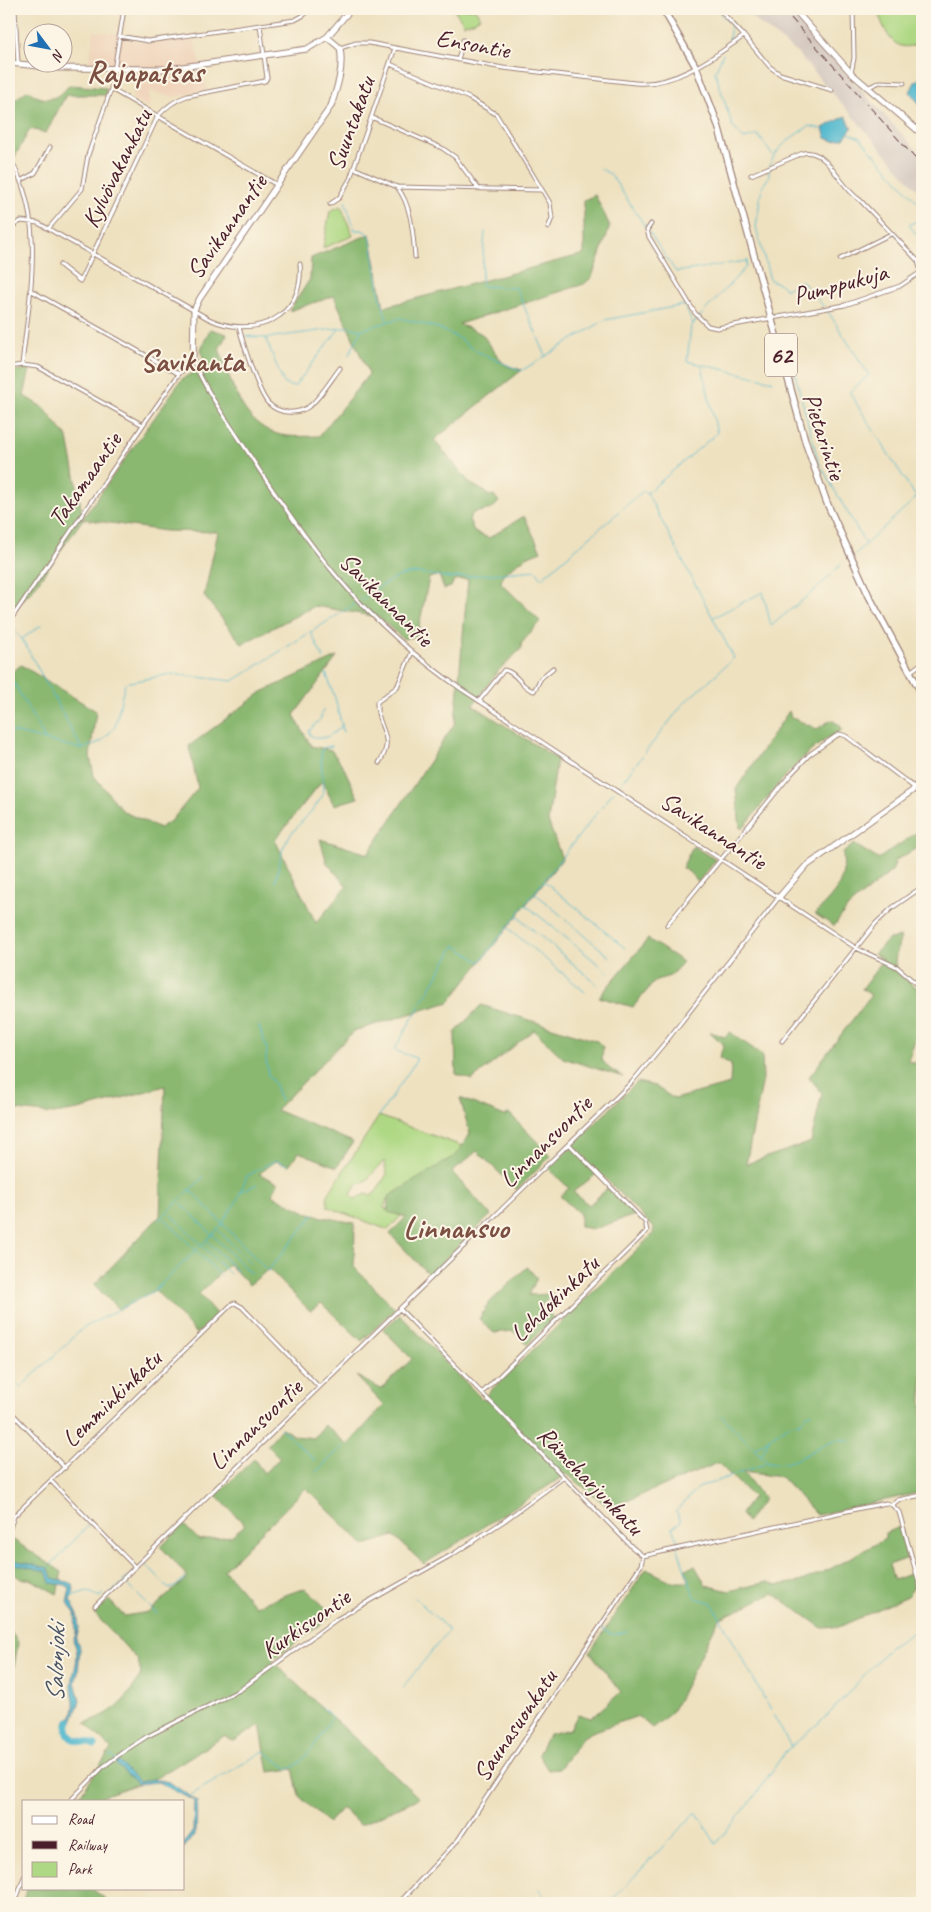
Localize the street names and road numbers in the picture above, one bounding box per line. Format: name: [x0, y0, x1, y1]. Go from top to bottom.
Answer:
street label: Ensontie: [434, 22, 514, 67]
street label: Suuntakatu: [319, 70, 383, 175]
street label: Kylvövakankatu: [75, 102, 160, 233]
street label: Savikannantie: [179, 167, 276, 285]
street label: Pumppukuja: [789, 255, 893, 312]
road number: 62: [765, 334, 797, 376]
street label: Pietarintie: [795, 389, 854, 485]
street label: Takamaantie: [41, 425, 130, 533]
street label: Savikannantie: [332, 546, 441, 655]
street label: Savikannantie: [654, 785, 774, 878]
street label: Linnansuontie: [493, 1087, 600, 1195]
street label: Lehdokinkatu: [503, 1247, 607, 1349]
street label: Lemminkinkatu: [55, 1342, 170, 1454]
street label: Linnansuontie: [202, 1371, 311, 1477]
street label: Rämeharjunkatu: [530, 1419, 652, 1543]
street label: Kurkisuontie: [255, 1580, 358, 1666]
street label: Saunasuonkatu: [466, 1662, 565, 1788]

